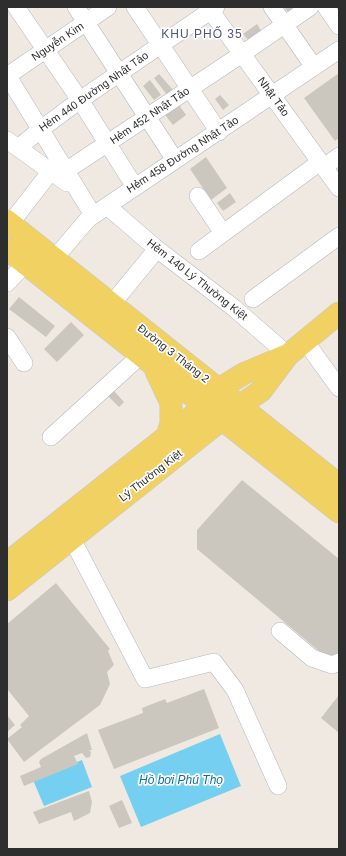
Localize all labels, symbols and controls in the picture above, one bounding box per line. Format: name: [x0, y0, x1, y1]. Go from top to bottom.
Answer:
street label: Nguyễn Kim: [29, 20, 87, 64]
district label: KHU PHỐ 35: [161, 28, 243, 42]
street label: Hẻm 440 Đường Nhật Tảo: [37, 49, 151, 135]
street label: Nhật Tảo: [254, 75, 292, 119]
street label: Hẻm 452 Nhật Tảo: [108, 85, 192, 147]
street label: Hẻm 458 Đường Nhật Tảo: [125, 114, 241, 196]
street label: Hẻm 140 Lý Thường Kiệt: [144, 237, 250, 323]
street label: Đường 3 Tháng 2: [135, 322, 211, 386]
street label: Lý Thường Kiệt: [117, 447, 185, 505]
water label: Hồ bơi Phú Thọ: [139, 774, 223, 788]

